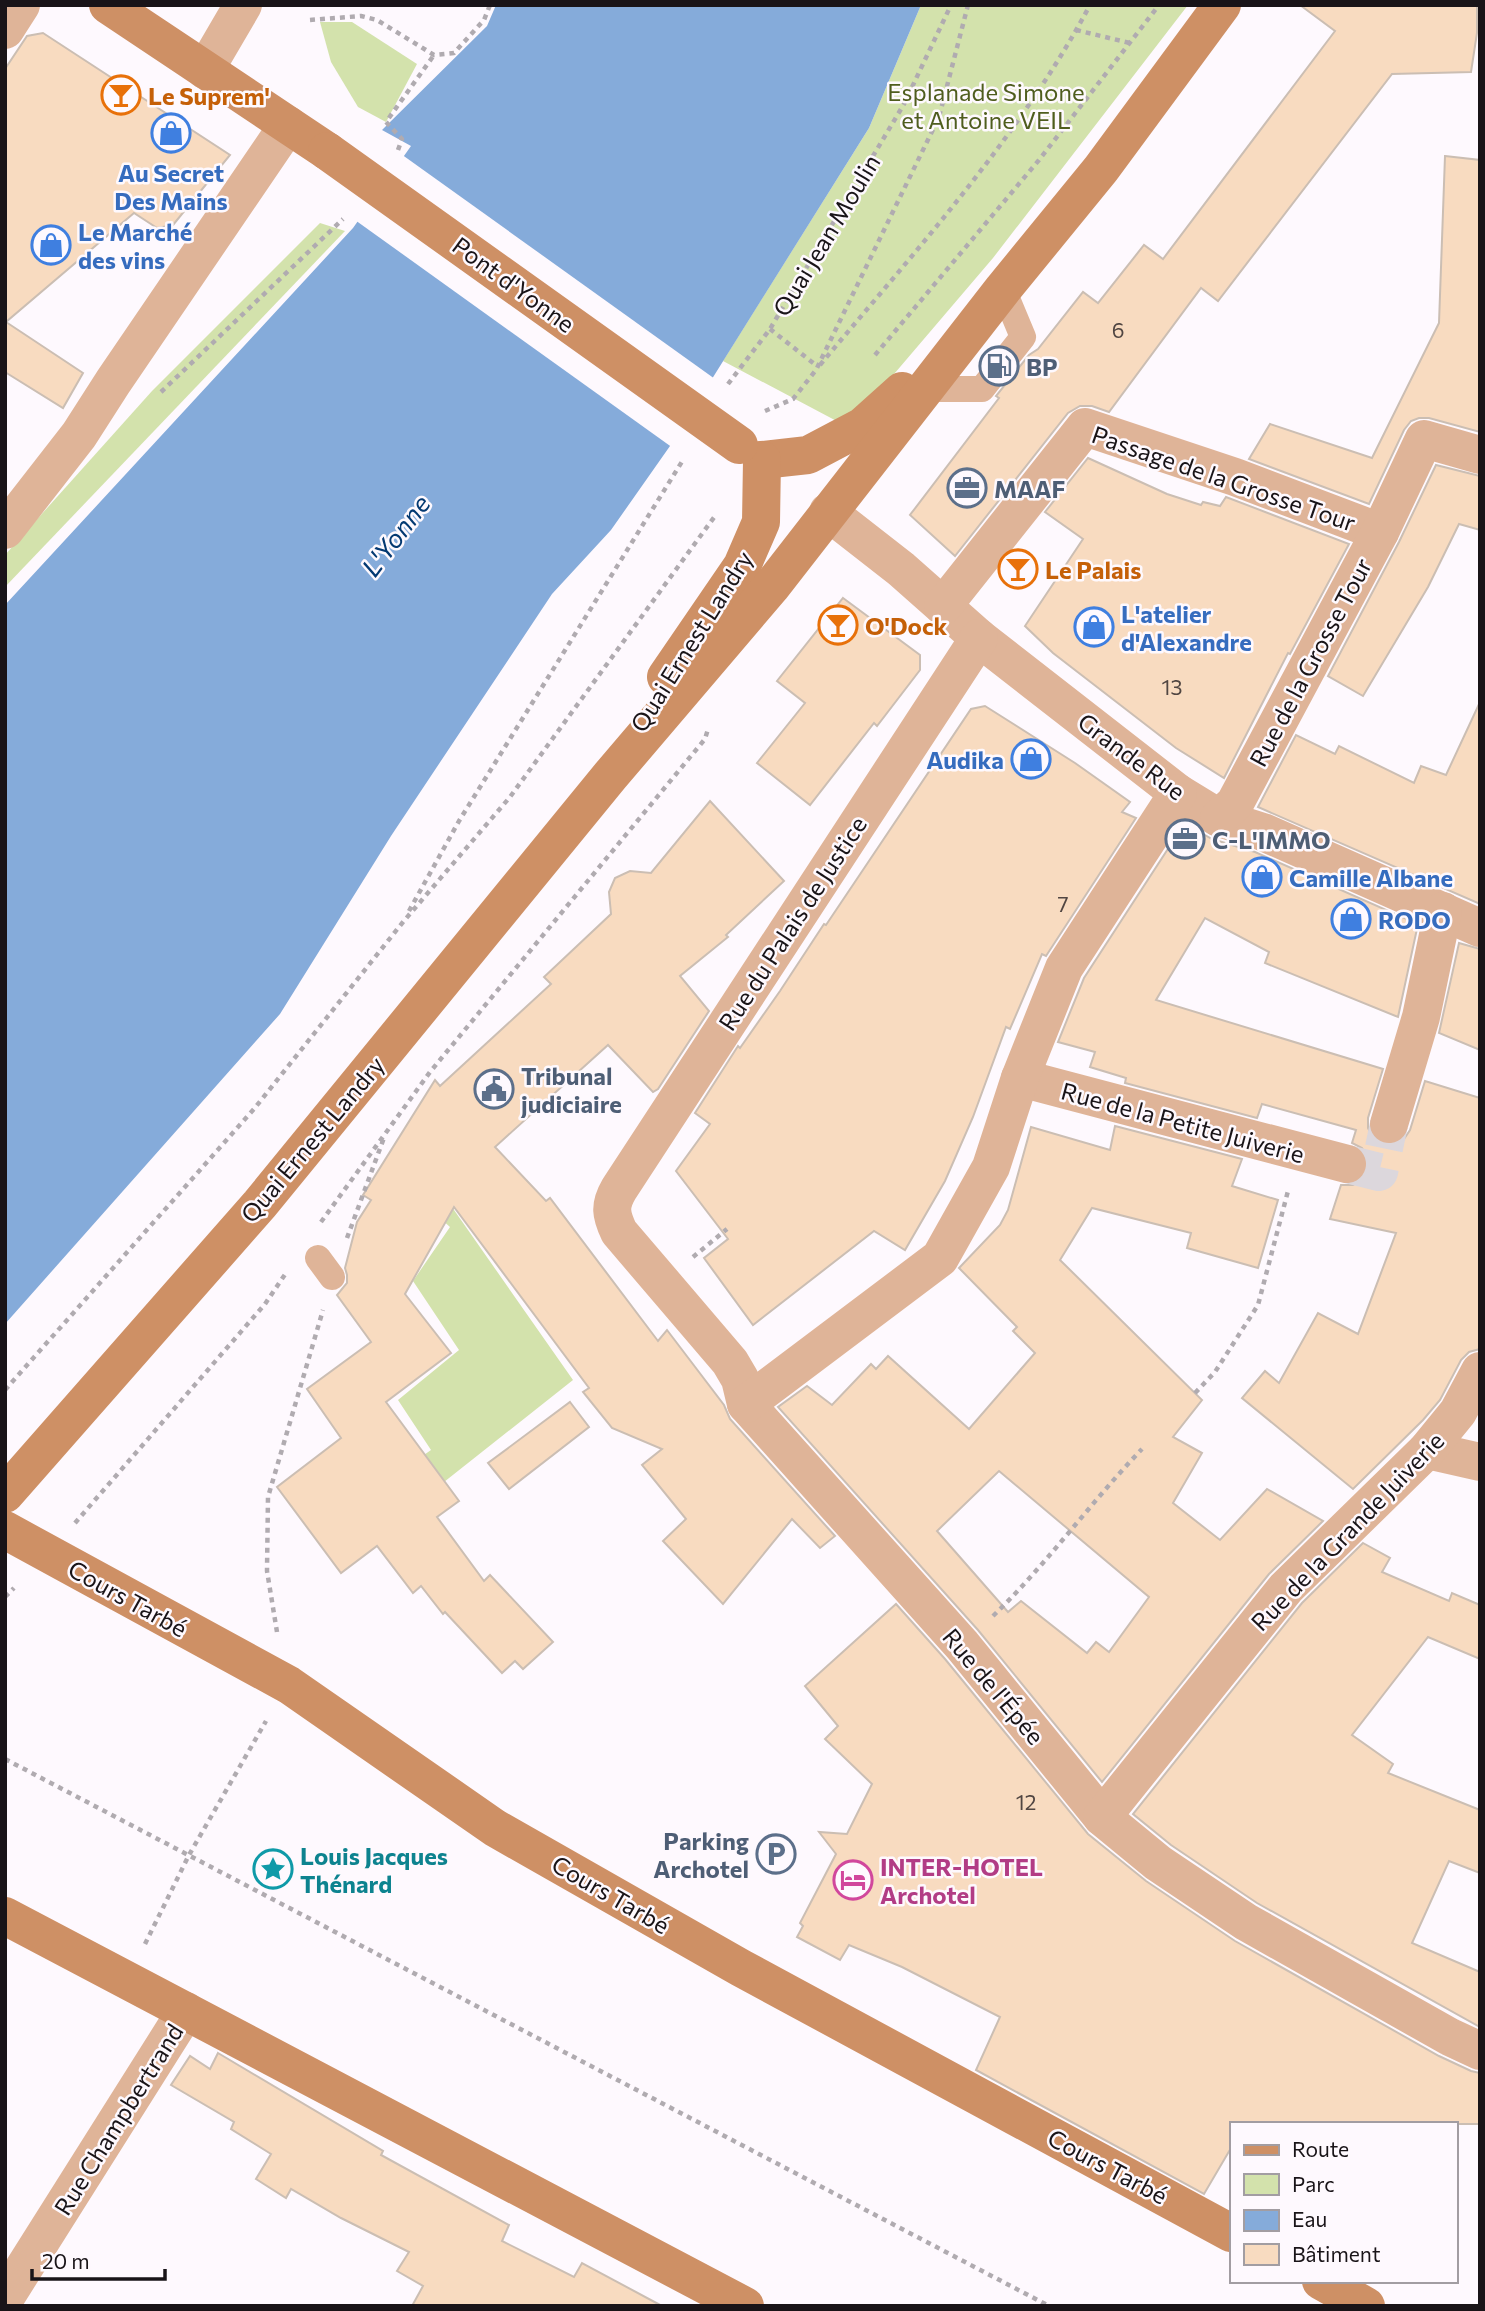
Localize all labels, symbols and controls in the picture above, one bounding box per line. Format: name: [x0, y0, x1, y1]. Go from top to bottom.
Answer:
bar icon: Le Suprem': [100, 74, 142, 116]
park label: Esplanade Simone et Antoine VEIL: [887, 77, 1085, 134]
place label: Le Suprem': [148, 81, 270, 110]
shop icon: Au Secret Des Mains: [150, 112, 192, 154]
street label: Quai Jean Moulin: [766, 149, 886, 321]
place label: Au Secret Des Mains: [114, 158, 228, 215]
place label: Le Marché des vins: [78, 217, 192, 274]
shop icon: Le Marché des vins: [30, 224, 72, 266]
street label: Pont d'Yonne: [447, 230, 581, 338]
house number: 6: [1112, 317, 1124, 342]
fuel station icon: BP: [978, 345, 1020, 387]
place label: BP: [1026, 352, 1057, 381]
street label: Passage de la Grosse Tour: [1088, 419, 1360, 537]
office icon: MAAF: [946, 467, 988, 509]
place label: MAAF: [994, 474, 1065, 503]
water label: L'Yonne: [354, 488, 436, 582]
street label: Quai Ernest Landry: [624, 545, 758, 737]
bar icon: Le Palais: [997, 548, 1039, 590]
street label: Rue de la Grosse Tour: [1243, 553, 1377, 771]
place label: Le Palais: [1045, 555, 1141, 584]
place label: L'atelier d'Alexandre: [1121, 599, 1252, 656]
bar icon: O'Dock: [817, 604, 859, 646]
shop icon: L'atelier d'Alexandre: [1073, 606, 1115, 648]
place label: O'Dock: [865, 611, 948, 640]
house number: 13: [1162, 674, 1182, 699]
street label: Grande Rue: [1073, 706, 1191, 806]
shop icon: Audika: [1010, 738, 1052, 780]
place label: Audika: [926, 745, 1004, 774]
street label: Rue du Palais de Justice: [712, 811, 872, 1035]
office icon: C-L'IMMO: [1164, 818, 1206, 860]
place label: C-L'IMMO: [1212, 825, 1331, 854]
shop icon: Camille Albane: [1241, 856, 1283, 898]
place label: Camille Albane: [1289, 863, 1453, 892]
house number: 7: [1057, 891, 1069, 916]
shop icon: RODO: [1330, 898, 1372, 940]
place label: RODO: [1378, 905, 1451, 934]
street label: Quai Ernest Landry: [234, 1050, 390, 1228]
place label: Tribunal judiciaire: [520, 1061, 622, 1118]
public building icon: Tribunal judiciaire: [473, 1068, 515, 1110]
street label: Rue de la Petite Juiverie: [1058, 1076, 1308, 1168]
street label: Rue de la Grande Juiverie: [1245, 1426, 1449, 1636]
street label: Cours Tarbé: [64, 1554, 192, 1642]
street label: Rue de l'Épée: [937, 1622, 1051, 1750]
house number: 12: [1016, 1789, 1036, 1814]
place label: Parking Archotel: [653, 1826, 749, 1883]
parking icon: Parking Archotel: [755, 1833, 797, 1875]
place label: Louis Jacques Thénard: [300, 1841, 448, 1898]
place icon: Louis Jacques Thénard: [252, 1848, 294, 1890]
street label: Cours Tarbé: [547, 1849, 675, 1939]
place label: INTER-HOTEL Archotel: [880, 1852, 1043, 1909]
hotel icon: INTER-HOTEL Archotel: [832, 1859, 874, 1901]
street label: Rue Champbertrand: [47, 2018, 189, 2220]
street label: Cours Tarbé: [1043, 2122, 1173, 2210]
legend: [1230, 2122, 1457, 2283]
text: Route: [1292, 2136, 1349, 2161]
text: Parc: [1292, 2171, 1335, 2196]
text: Eau: [1292, 2206, 1327, 2231]
scale bar: [32, 2238, 164, 2282]
text: Bâtiment: [1292, 2241, 1381, 2266]
text: 20 m: [42, 2248, 90, 2273]

